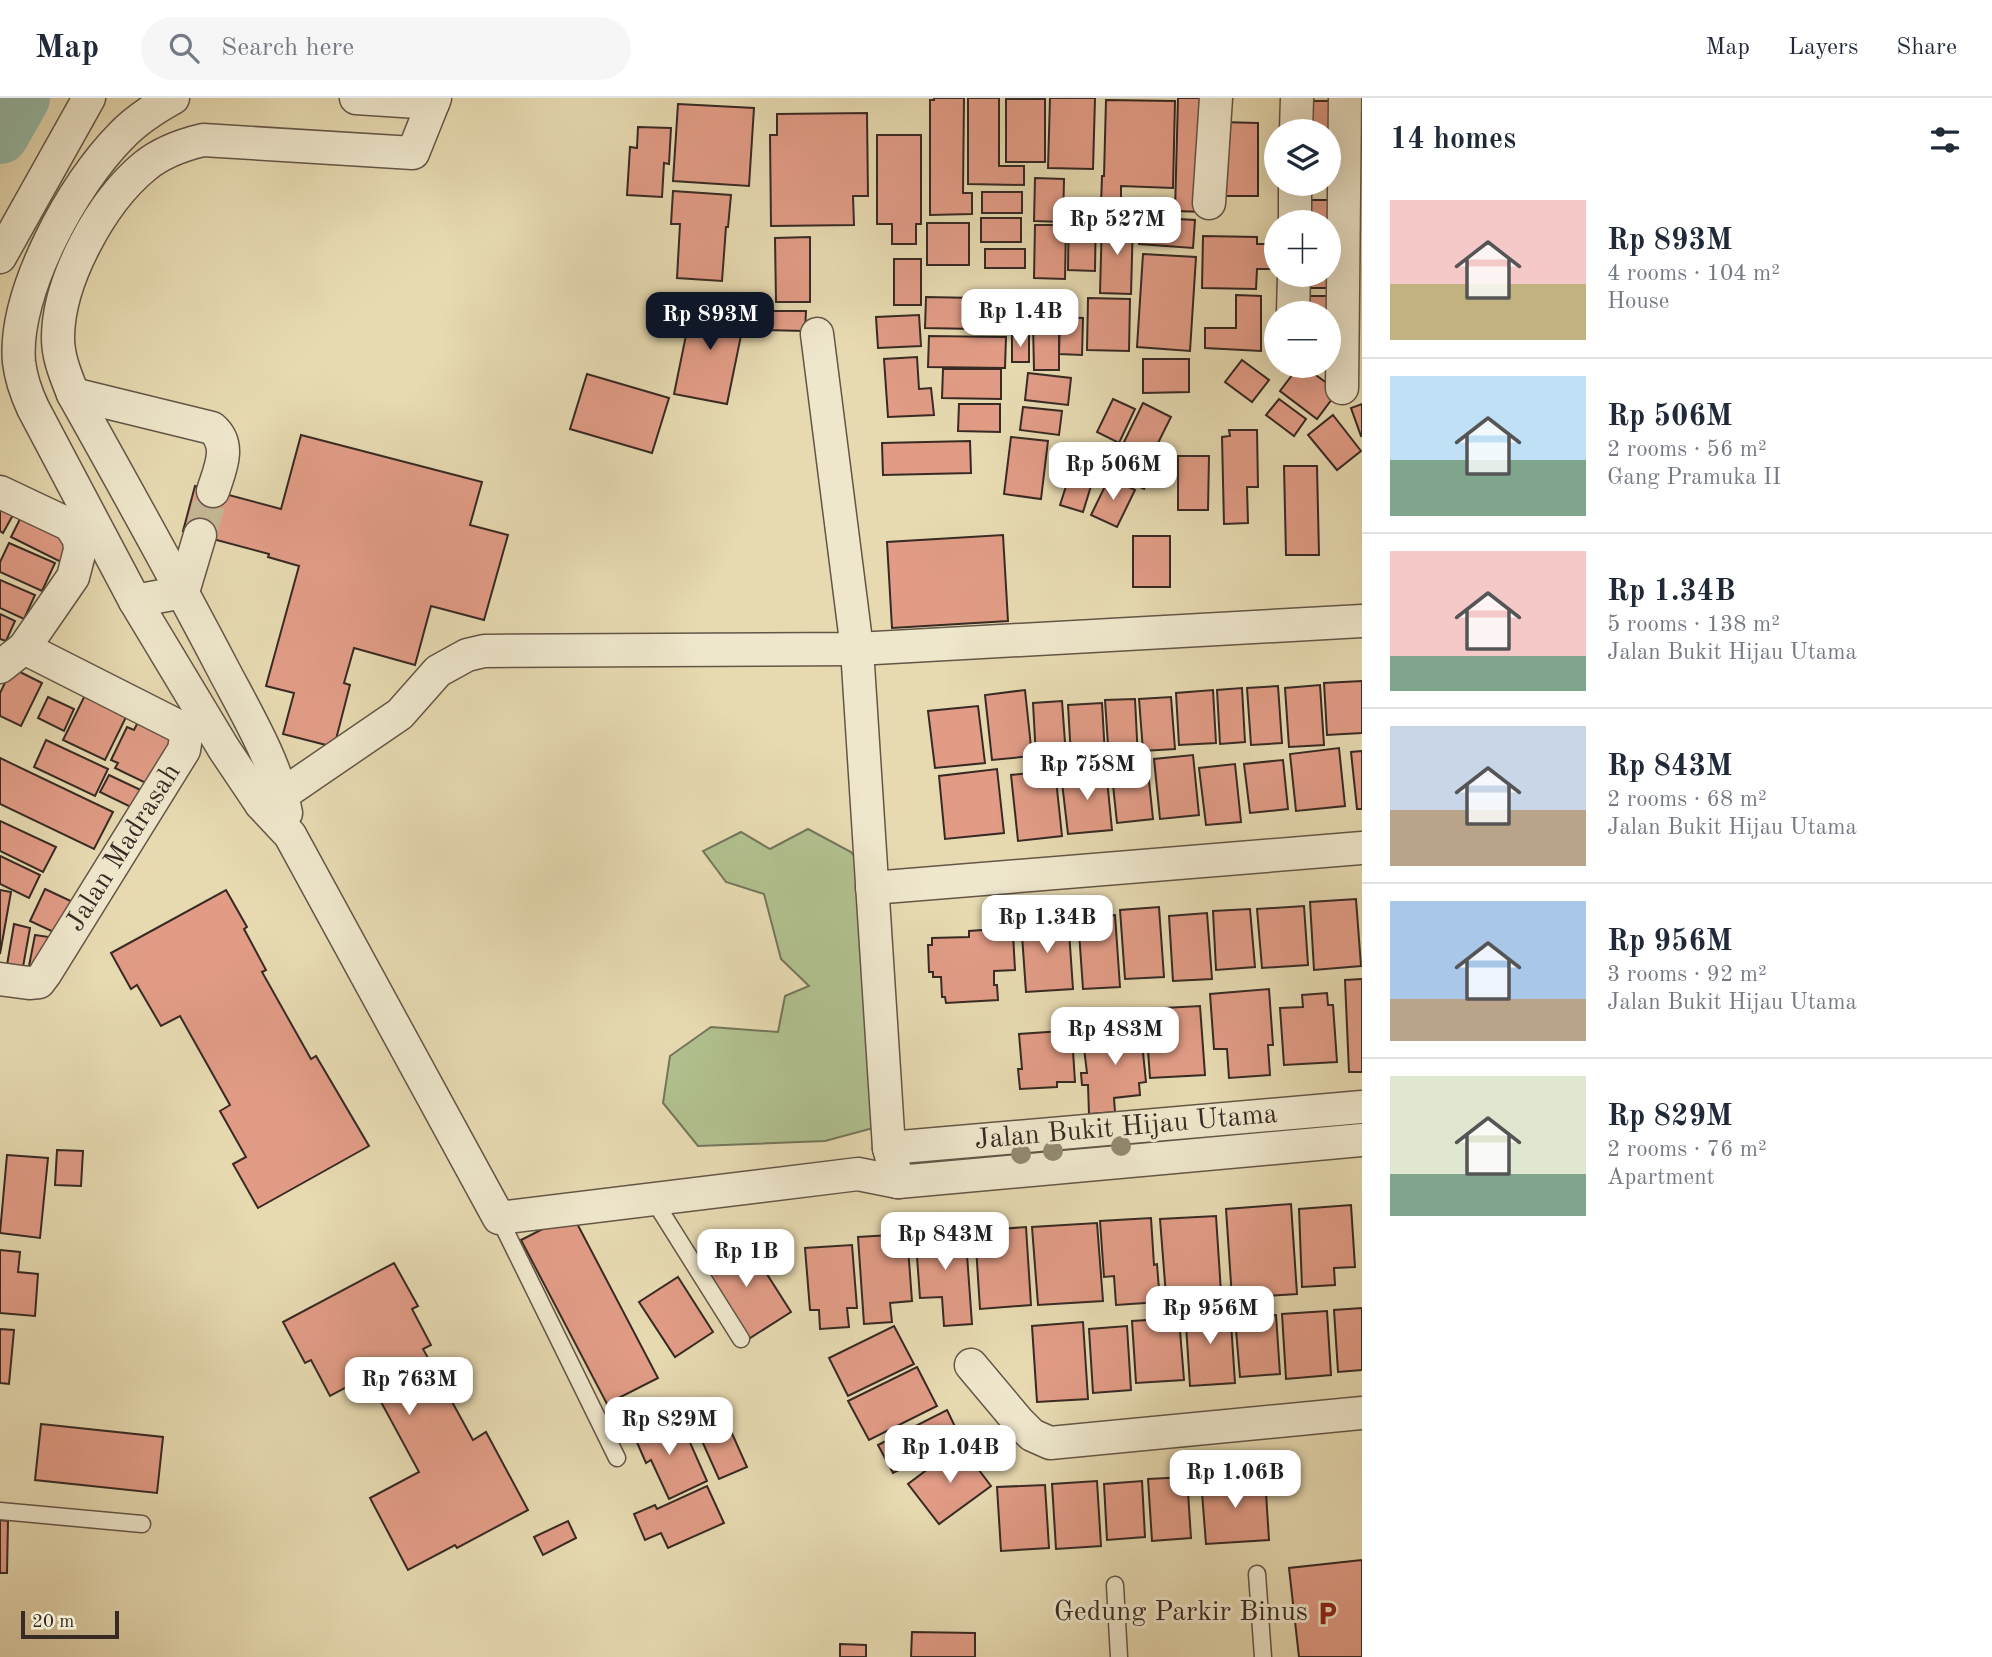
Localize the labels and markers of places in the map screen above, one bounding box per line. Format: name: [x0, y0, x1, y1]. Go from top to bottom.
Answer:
pin: Rp 527M: [1052, 198, 1182, 257]
pin: Rp 1.4B: [955, 289, 1085, 349]
pin: Rp 893M: [645, 292, 775, 352]
pin: Rp 506M: [1048, 442, 1178, 502]
pin: Rp 758M: [1022, 742, 1152, 802]
pin: Rp 1.34B: [975, 896, 1119, 955]
pin: Rp 483M: [1050, 1007, 1180, 1067]
pin: Rp 843M: [880, 1212, 1010, 1272]
pin: Rp 1B: [697, 1230, 795, 1289]
pin: Rp 956M: [1145, 1286, 1275, 1346]
pin: Rp 763M: [344, 1358, 474, 1417]
pin: Rp 829M: [604, 1398, 734, 1457]
pin: Rp 1.04B: [878, 1426, 1022, 1485]
pin: Rp 1.06B: [1163, 1450, 1307, 1510]
place label: Gedung Parkir Binus: [1054, 1599, 1308, 1627]
parking icon: Gedung Parkir Binus: [1314, 1599, 1342, 1627]

